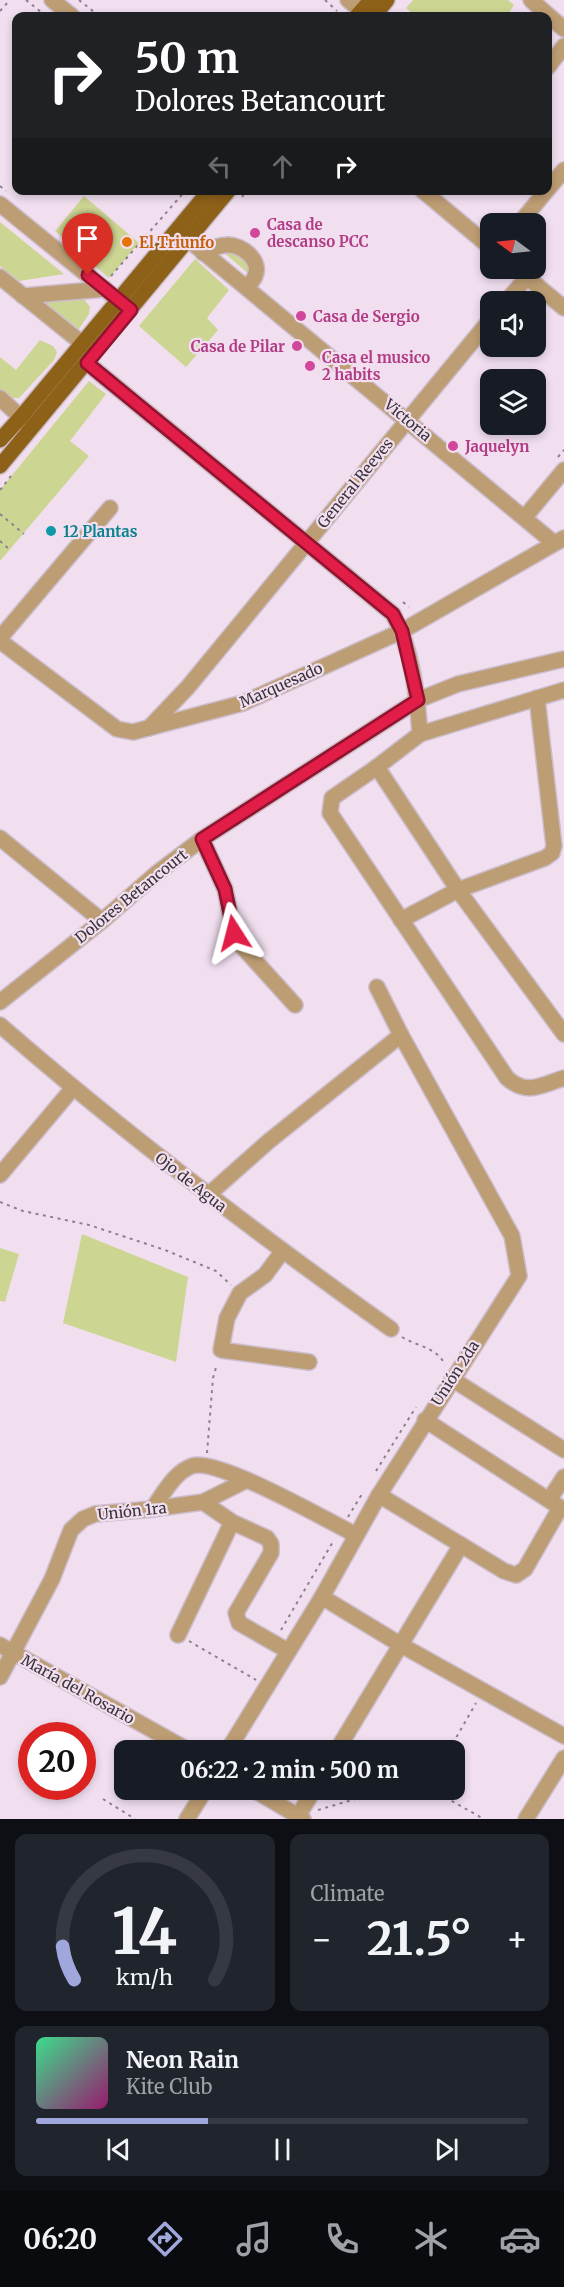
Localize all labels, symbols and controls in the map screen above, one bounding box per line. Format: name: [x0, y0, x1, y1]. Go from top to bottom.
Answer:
text: 50 m: [135, 32, 239, 84]
icon: right: [36, 36, 114, 114]
text: Dolores Betancourt: [135, 84, 385, 118]
icon: left: [203, 150, 236, 183]
icon: ahead: [266, 150, 299, 183]
icon: right: [329, 150, 362, 183]
pin: [62, 213, 113, 275]
north arrow: [480, 213, 546, 279]
map controls: [480, 213, 546, 435]
place label: Casa de descanso PCC: [267, 215, 369, 251]
icon: arrive: [71, 222, 104, 255]
marker: Casa de descanso PCC: [248, 226, 262, 240]
place label: El Triunfo: [139, 233, 214, 252]
marker: El Triunfo: [120, 235, 134, 249]
button: sound: [480, 291, 546, 357]
place label: Casa de Sergio: [313, 307, 420, 326]
marker: Casa de Sergio: [294, 309, 308, 323]
place label: Casa de Pilar: [191, 337, 285, 356]
marker: Casa de Pilar: [290, 339, 304, 353]
place label: Casa el musico 2 habits: [322, 348, 430, 384]
marker: Casa el musico 2 habits: [303, 359, 317, 373]
button: layers: [480, 369, 546, 435]
street label: Victoria: [380, 394, 436, 445]
street label: General Reeves: [313, 434, 397, 532]
place label: Jaquelyn: [464, 437, 529, 456]
marker: Jaquelyn: [446, 439, 460, 453]
place label: 12 Plantas: [63, 522, 138, 541]
marker: 12 Plantas: [44, 524, 58, 538]
street label: Marquesado: [237, 658, 326, 712]
street label: Dolores Betancourt: [71, 845, 191, 947]
position arrow: [202, 901, 266, 965]
street label: Ojo de Agua: [151, 1148, 231, 1216]
street label: Unión 2da: [427, 1337, 483, 1409]
street label: Unión 1ra: [97, 1498, 167, 1524]
street label: María del Rosario: [18, 1650, 138, 1728]
speed limit sign: 20: [18, 1722, 96, 1800]
text: 06:22 · 2 min · 500 m: [180, 1756, 399, 1784]
text: Climate: [311, 1881, 385, 1906]
text: 14: [112, 1893, 177, 1971]
text: 21.5°: [367, 1911, 472, 1967]
text: −: [311, 1919, 333, 1960]
text: +: [506, 1919, 528, 1960]
text: km/h: [116, 1964, 173, 1991]
text: Neon Rain: [126, 2046, 239, 2074]
text: Kite Club: [126, 2074, 212, 2099]
icon: previous: [102, 2133, 135, 2166]
icon: pause: [266, 2133, 299, 2166]
icon: next: [430, 2133, 463, 2166]
icon: directions: [144, 2218, 186, 2260]
icon: music: [233, 2218, 275, 2260]
icon: phone: [321, 2218, 363, 2260]
icon: climate: [410, 2218, 452, 2260]
icon: car: [499, 2218, 541, 2260]
text: 06:20: [23, 2222, 97, 2256]

